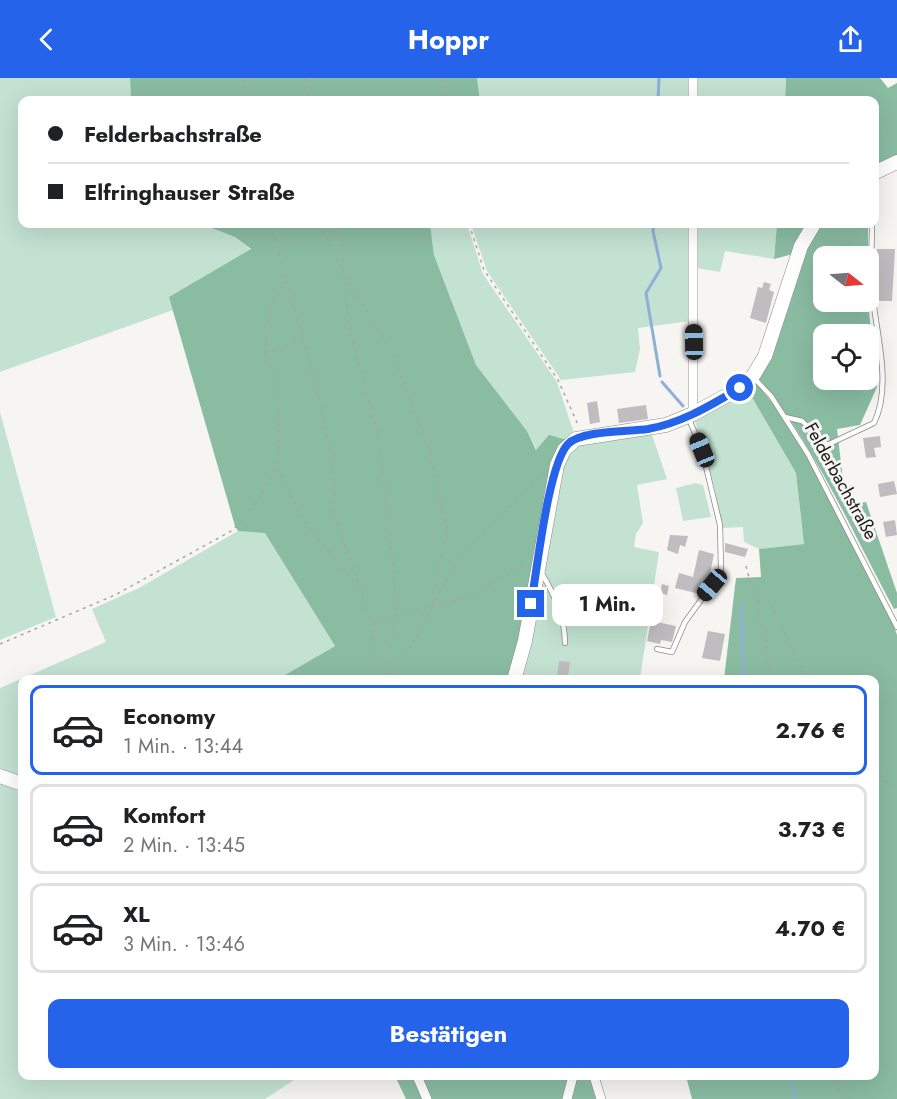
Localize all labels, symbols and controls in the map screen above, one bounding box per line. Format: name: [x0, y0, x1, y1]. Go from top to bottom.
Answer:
text: Hoppr: [408, 20, 489, 59]
icon: back: [30, 23, 63, 56]
icon: share: [834, 23, 867, 56]
text: Felderbachstraße: [84, 118, 262, 150]
text: Elfringhauser Straße: [84, 176, 295, 208]
north arrow: [813, 246, 879, 312]
map controls: [813, 246, 879, 390]
car: [685, 324, 703, 360]
button: locate: [813, 324, 879, 390]
route start: [726, 374, 753, 401]
street label: Felderbachstraße: [798, 418, 884, 544]
car: [687, 430, 717, 470]
car: [694, 565, 730, 605]
callout: 1 Min.: [552, 583, 663, 625]
route end: [517, 590, 544, 617]
text: 1 Min.: [579, 590, 636, 619]
text: Economy: [123, 700, 215, 732]
icon: car: [51, 703, 105, 757]
text: 2.76 €: [775, 714, 846, 746]
text: 1 Min. · 13:44: [123, 732, 243, 761]
text: Komfort: [123, 799, 205, 831]
icon: car: [51, 802, 105, 856]
text: 3.73 €: [778, 813, 846, 845]
text: 2 Min. · 13:45: [123, 831, 245, 860]
text: XL: [123, 898, 150, 930]
icon: car: [51, 901, 105, 955]
text: 4.70 €: [775, 912, 846, 944]
text: 3 Min. · 13:46: [123, 930, 245, 959]
button: Bestätigen: [48, 999, 849, 1068]

